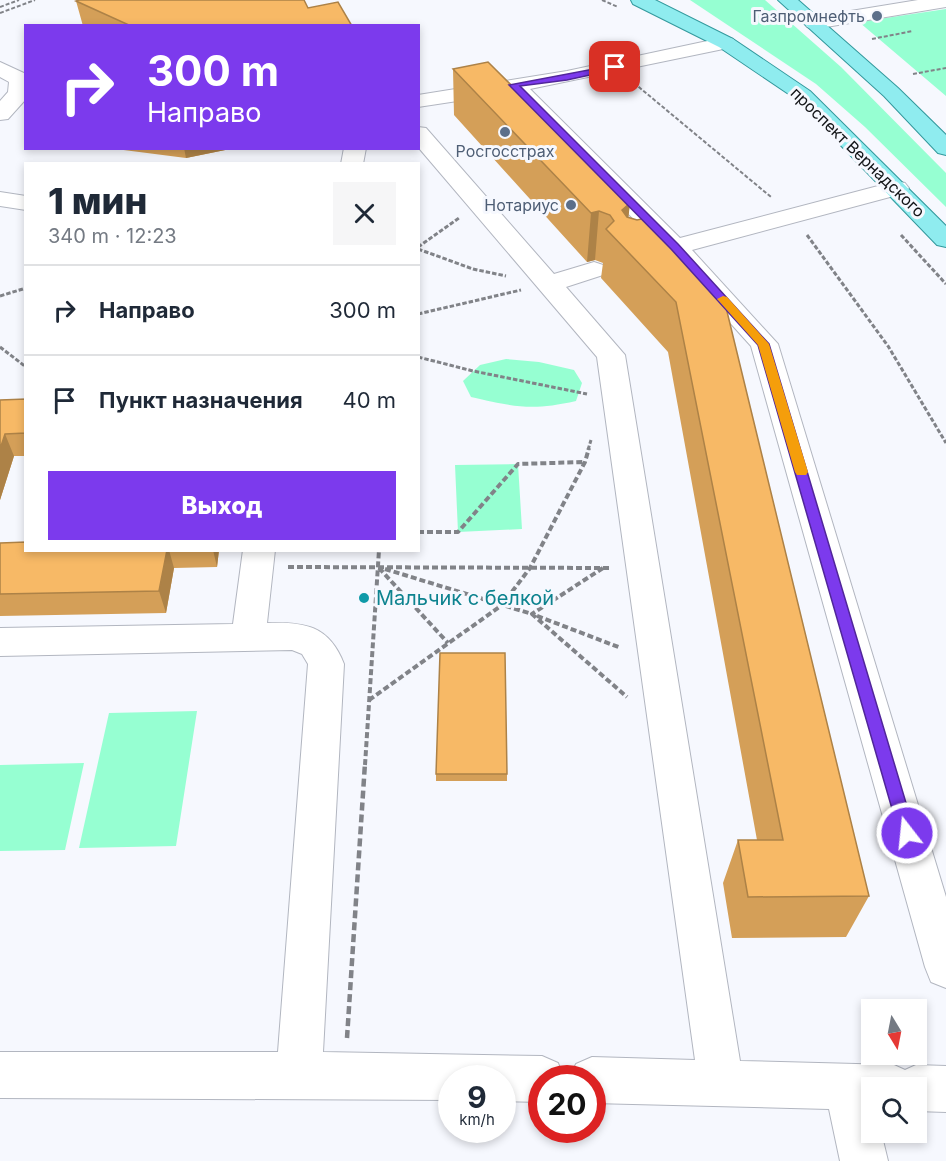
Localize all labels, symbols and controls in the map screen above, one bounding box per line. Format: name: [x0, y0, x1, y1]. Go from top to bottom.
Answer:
place label: Газпромнефть: [752, 6, 865, 26]
marker: Газпромнефть: [870, 9, 884, 23]
pin: [589, 41, 640, 92]
text: 300 m: [147, 45, 279, 96]
icon: right: [48, 48, 126, 126]
icon: arrive: [598, 50, 631, 83]
street label: проспект Вернадского: [787, 83, 929, 221]
text: Направо: [147, 96, 262, 129]
marker: Росгосстрах: [498, 125, 512, 139]
place label: Росгосстрах: [456, 141, 555, 161]
text: 1 мин: [48, 179, 147, 223]
button: close: [333, 182, 396, 245]
place label: Нотариус: [484, 195, 559, 215]
marker: Нотариус: [564, 198, 578, 212]
text: 340 m · 12:23: [48, 224, 177, 248]
icon: right: [48, 294, 81, 327]
text: Направо: [99, 297, 195, 323]
text: 300 m: [329, 297, 396, 323]
icon: arrive: [48, 384, 81, 417]
text: Пункт назначения: [99, 387, 303, 413]
text: 40 m: [342, 387, 396, 413]
button: Выход: [48, 471, 396, 540]
place label: Мальчик с белкой: [376, 586, 554, 610]
marker: Мальчик с белкой: [357, 591, 371, 605]
position arrow: [875, 801, 939, 865]
north arrow: [861, 999, 927, 1065]
map controls: [861, 999, 927, 1143]
speed limit sign: 20: [528, 1065, 606, 1143]
button: search: [861, 1077, 927, 1143]
text: 9: [467, 1079, 487, 1115]
text: km/h: [459, 1110, 495, 1129]

